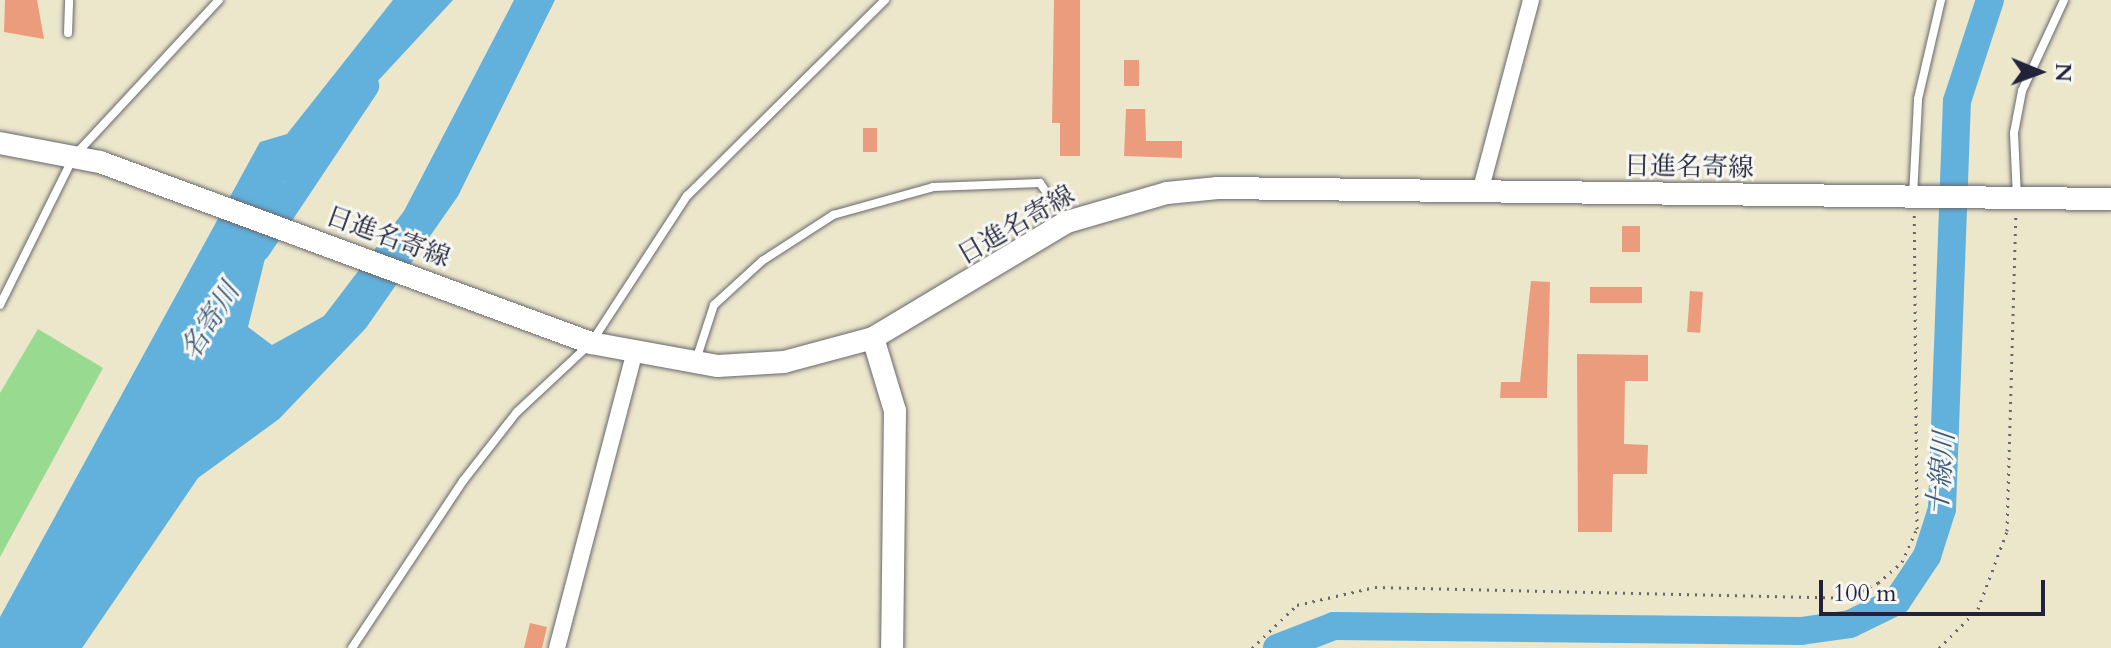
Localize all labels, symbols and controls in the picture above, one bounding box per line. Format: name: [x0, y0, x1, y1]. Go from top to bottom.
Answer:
north arrow: [1999, 32, 2079, 112]
text: N: [2048, 63, 2078, 82]
street label: 日進名寄線: [1624, 150, 1754, 184]
street label: 日進名寄線: [952, 179, 1080, 271]
street label: 日進名寄線: [322, 200, 454, 274]
water label: 名寄川: [173, 276, 247, 366]
water label: 十線川: [1921, 431, 1961, 517]
scale bar: [1823, 564, 2049, 614]
text: 100 m: [1833, 577, 1897, 610]

